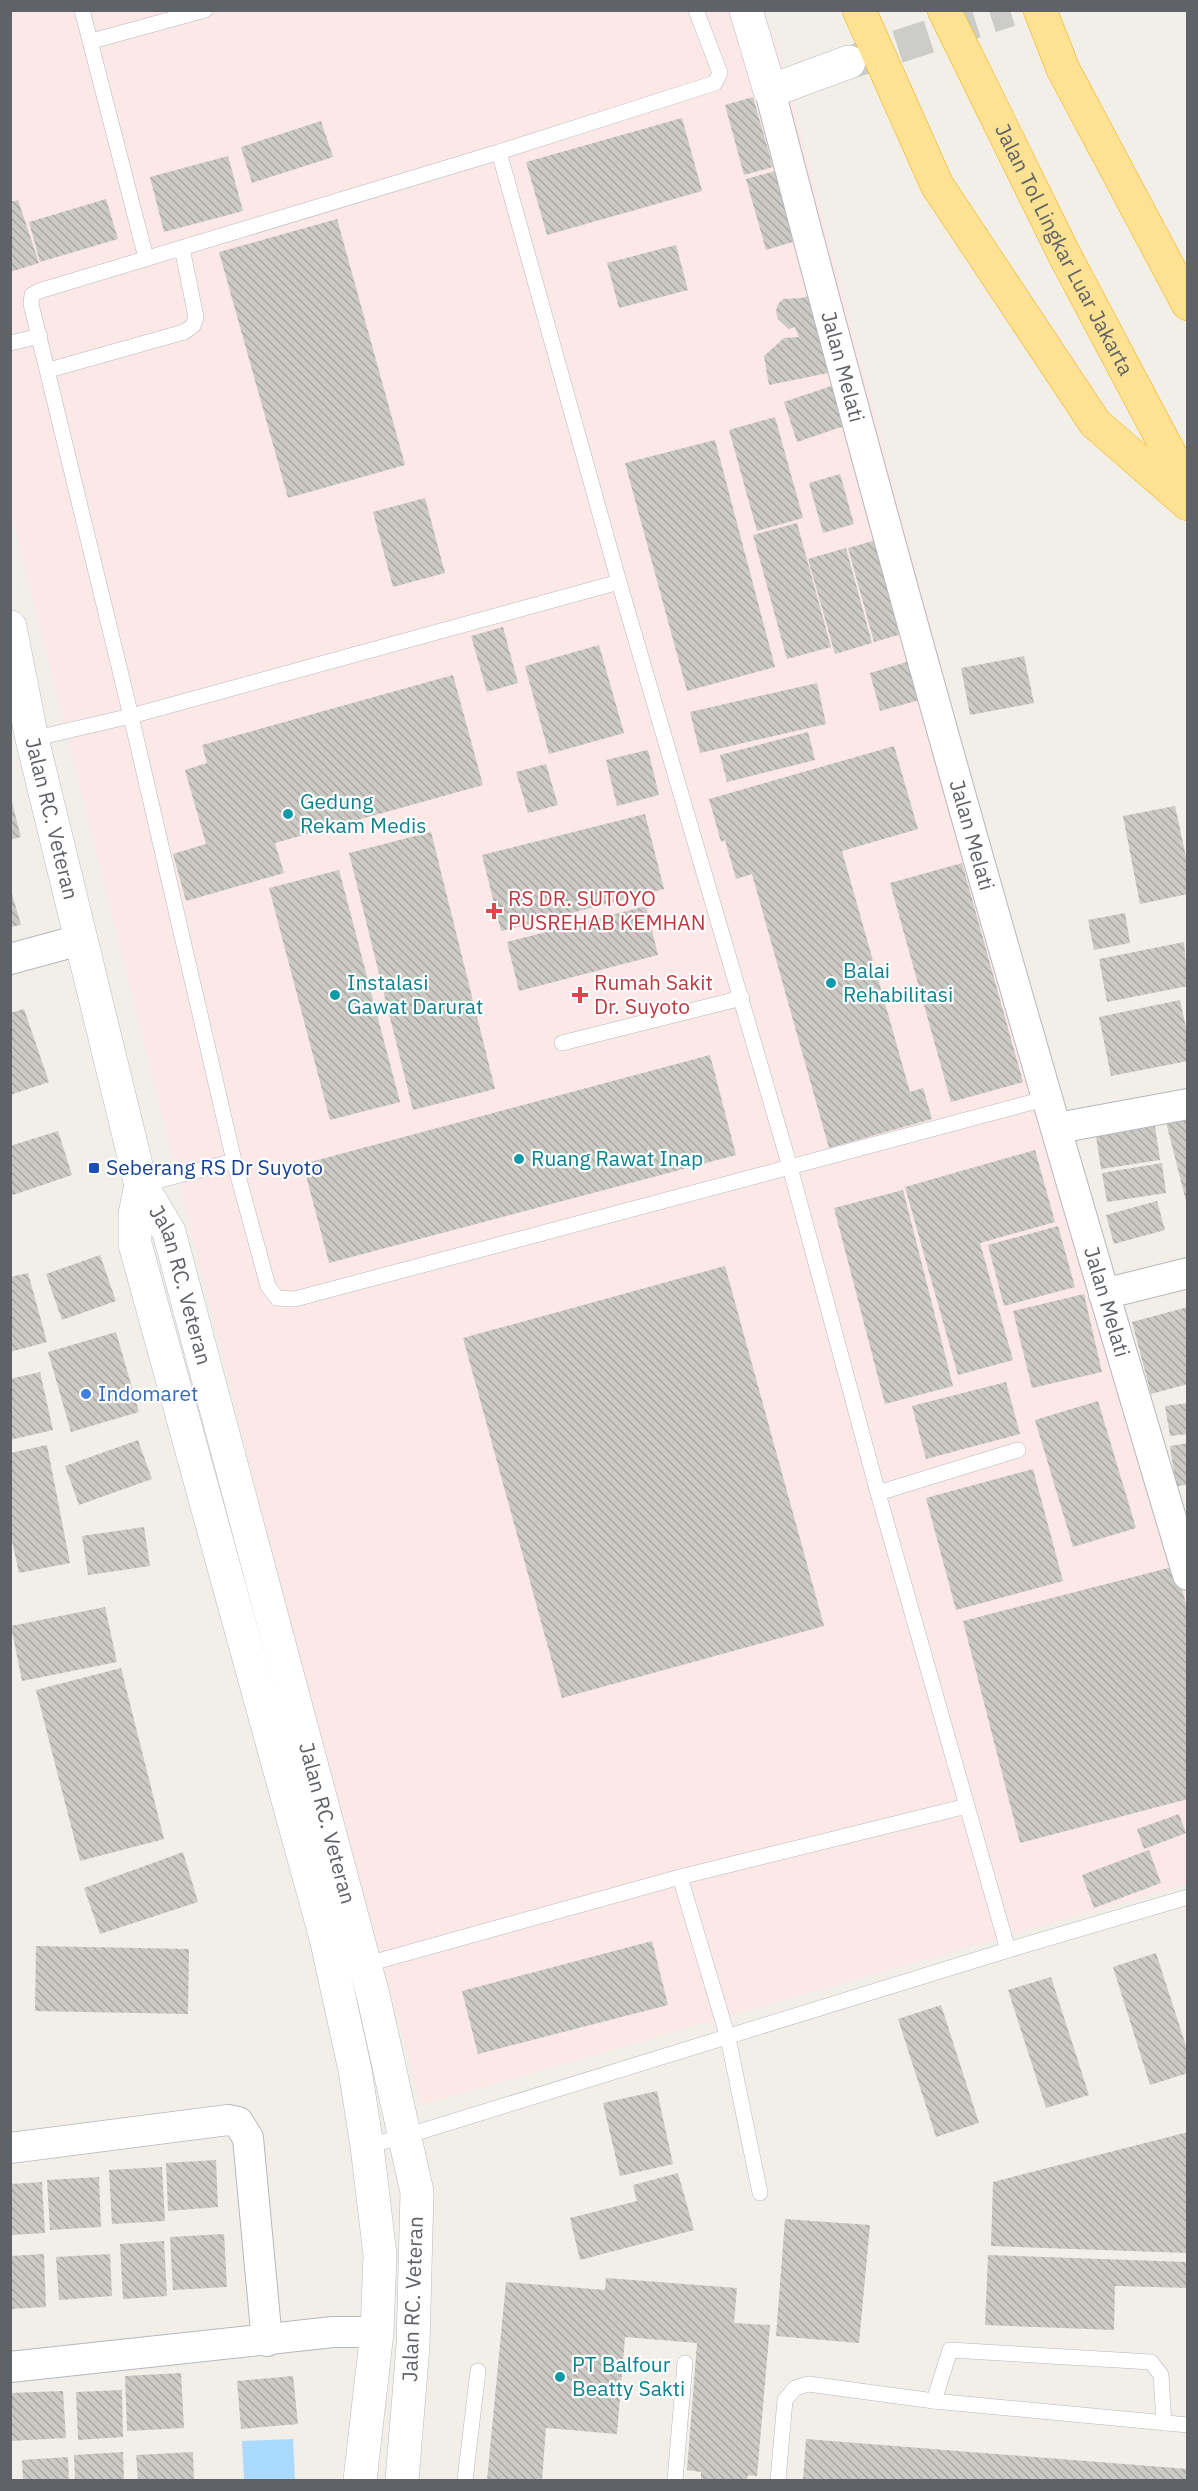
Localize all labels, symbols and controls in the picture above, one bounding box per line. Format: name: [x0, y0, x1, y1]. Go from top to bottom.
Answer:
street label: Jalan Tol Lingkar Luar Jakarta: [989, 119, 1141, 380]
street label: Jalan Melati: [815, 308, 872, 425]
street label: Jalan RC. Veteran: [19, 734, 86, 902]
street label: Jalan Melati: [944, 776, 1002, 894]
place label: Gedung Rekam Medis: [300, 787, 426, 839]
marker: Gedung Rekam Medis: [281, 807, 295, 821]
place label: RS DR. SUTOYO PUSREHAB KEMHAN: [508, 884, 706, 936]
marker: RS DR. SUTOYO PUSREHAB KEMHAN: [485, 902, 503, 920]
place label: Balai Rehabilitasi: [843, 956, 953, 1008]
place label: Instalasi Gawat Darurat: [347, 968, 483, 1020]
place label: Rumah Sakit Dr. Suyoto: [594, 968, 713, 1020]
marker: Balai Rehabilitasi: [824, 976, 838, 990]
marker: Rumah Sakit Dr. Suyoto: [571, 986, 589, 1004]
marker: Instalasi Gawat Darurat: [328, 988, 342, 1002]
place label: Ruang Rawat Inap: [531, 1144, 703, 1172]
marker: Ruang Rawat Inap: [512, 1152, 526, 1166]
place label: Seberang RS Dr Suyoto: [106, 1153, 323, 1181]
marker: Seberang RS Dr Suyoto: [87, 1161, 101, 1175]
street label: Jalan RC. Veteran: [143, 1199, 219, 1368]
street label: Jalan Melati: [1078, 1243, 1137, 1360]
place label: Indomaret: [98, 1379, 198, 1407]
marker: Indomaret: [79, 1387, 93, 1401]
street label: Jalan RC. Veteran: [293, 1739, 363, 1907]
street label: Jalan RC. Veteran: [395, 2216, 429, 2382]
place label: PT Balfour Beatty Sakti: [572, 2350, 685, 2402]
marker: PT Balfour Beatty Sakti: [553, 2370, 567, 2384]

